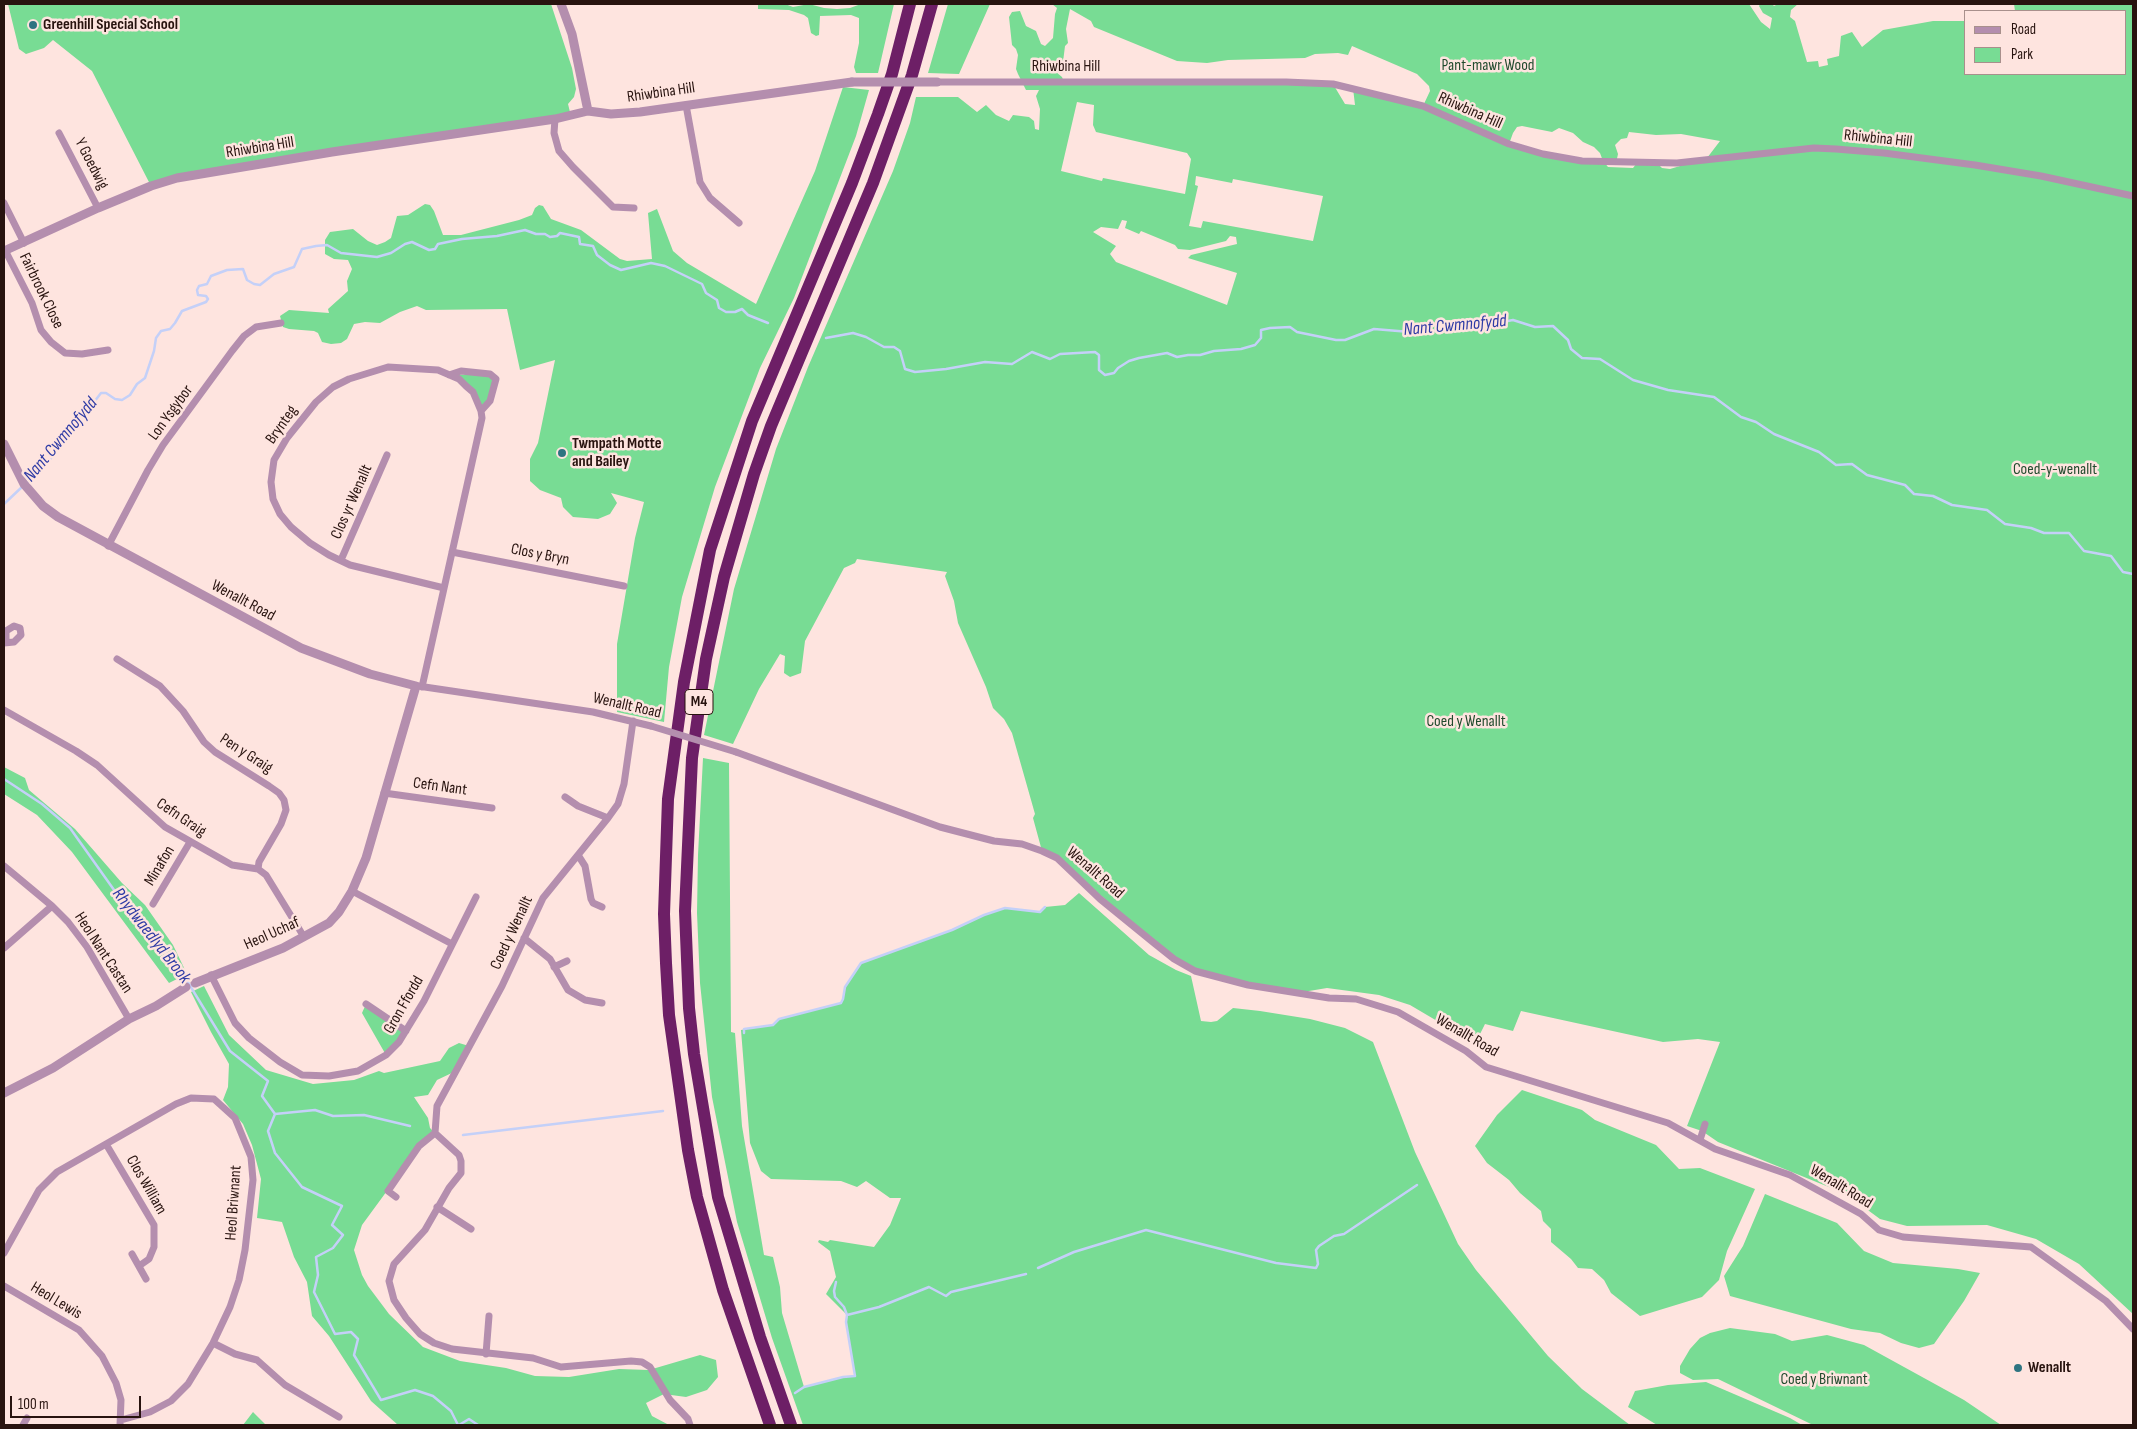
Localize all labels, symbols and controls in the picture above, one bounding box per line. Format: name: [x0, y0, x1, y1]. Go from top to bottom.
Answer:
legend: [1964, 10, 2127, 75]
place label: Greenhill Special School: [43, 15, 178, 35]
marker: Greenhill Special School: [27, 19, 39, 31]
text: Road: [2011, 20, 2036, 39]
text: Park: [2011, 45, 2033, 64]
park label: Pant-mawr Wood: [1442, 56, 1534, 76]
street label: Rhiwbina Hill: [1032, 57, 1100, 77]
street label: Rhiwbina Hill: [626, 79, 696, 107]
street label: Rhiwbina Hill: [1435, 88, 1505, 134]
street label: Rhiwbina Hill: [1843, 126, 1913, 152]
street label: Rhiwbina Hill: [225, 133, 295, 163]
street label: Y Goedwig: [70, 135, 112, 193]
street label: Fairbrook Close: [14, 250, 68, 332]
water label: Nant Cwmnofydd: [1403, 311, 1507, 341]
street label: Lon Ysgybor: [145, 382, 197, 444]
water label: Nant Cwmnofydd: [20, 393, 102, 487]
street label: Brynteg: [262, 402, 302, 448]
place label: Twmpath Motte and Bailey: [572, 434, 661, 472]
marker: Twmpath Motte and Bailey: [556, 447, 568, 459]
park label: Coed-y-wenallt: [2013, 460, 2097, 480]
street label: Clos yr Wenallt: [327, 462, 377, 542]
street label: Clos y Bryn: [509, 540, 571, 570]
street label: Wenallt Road: [208, 576, 278, 626]
street label: Wenallt Road: [591, 689, 663, 723]
road number: M4: [685, 690, 713, 714]
park label: Coed y Wenallt: [1426, 712, 1506, 732]
street label: Pen y Graig: [216, 730, 276, 778]
street label: Cefn Nant: [412, 774, 468, 800]
street label: Cefn Graig: [152, 794, 210, 842]
street label: Minafon: [141, 843, 179, 889]
street label: Wenallt Road: [1062, 843, 1128, 903]
water label: Rhydwaedlyd Brook: [107, 884, 195, 988]
street label: Coed y Wenallt: [487, 893, 537, 973]
street label: Heol Nant Castan: [70, 909, 136, 997]
street label: Heol Uchaf: [241, 913, 303, 955]
street label: Gron Ffordd: [380, 973, 428, 1037]
street label: Wenallt Road: [1432, 1010, 1502, 1062]
street label: Clos William: [121, 1152, 171, 1218]
street label: Wenallt Road: [1806, 1161, 1876, 1213]
street label: Heol Briwnant: [222, 1165, 246, 1241]
street label: Heol Lewis: [27, 1278, 85, 1324]
place label: Wenallt: [2028, 1358, 2071, 1378]
marker: Wenallt: [2012, 1362, 2024, 1374]
park label: Coed y Briwnant: [1780, 1370, 1868, 1390]
scale bar: [12, 1386, 144, 1418]
text: 100 m: [18, 1395, 49, 1414]

